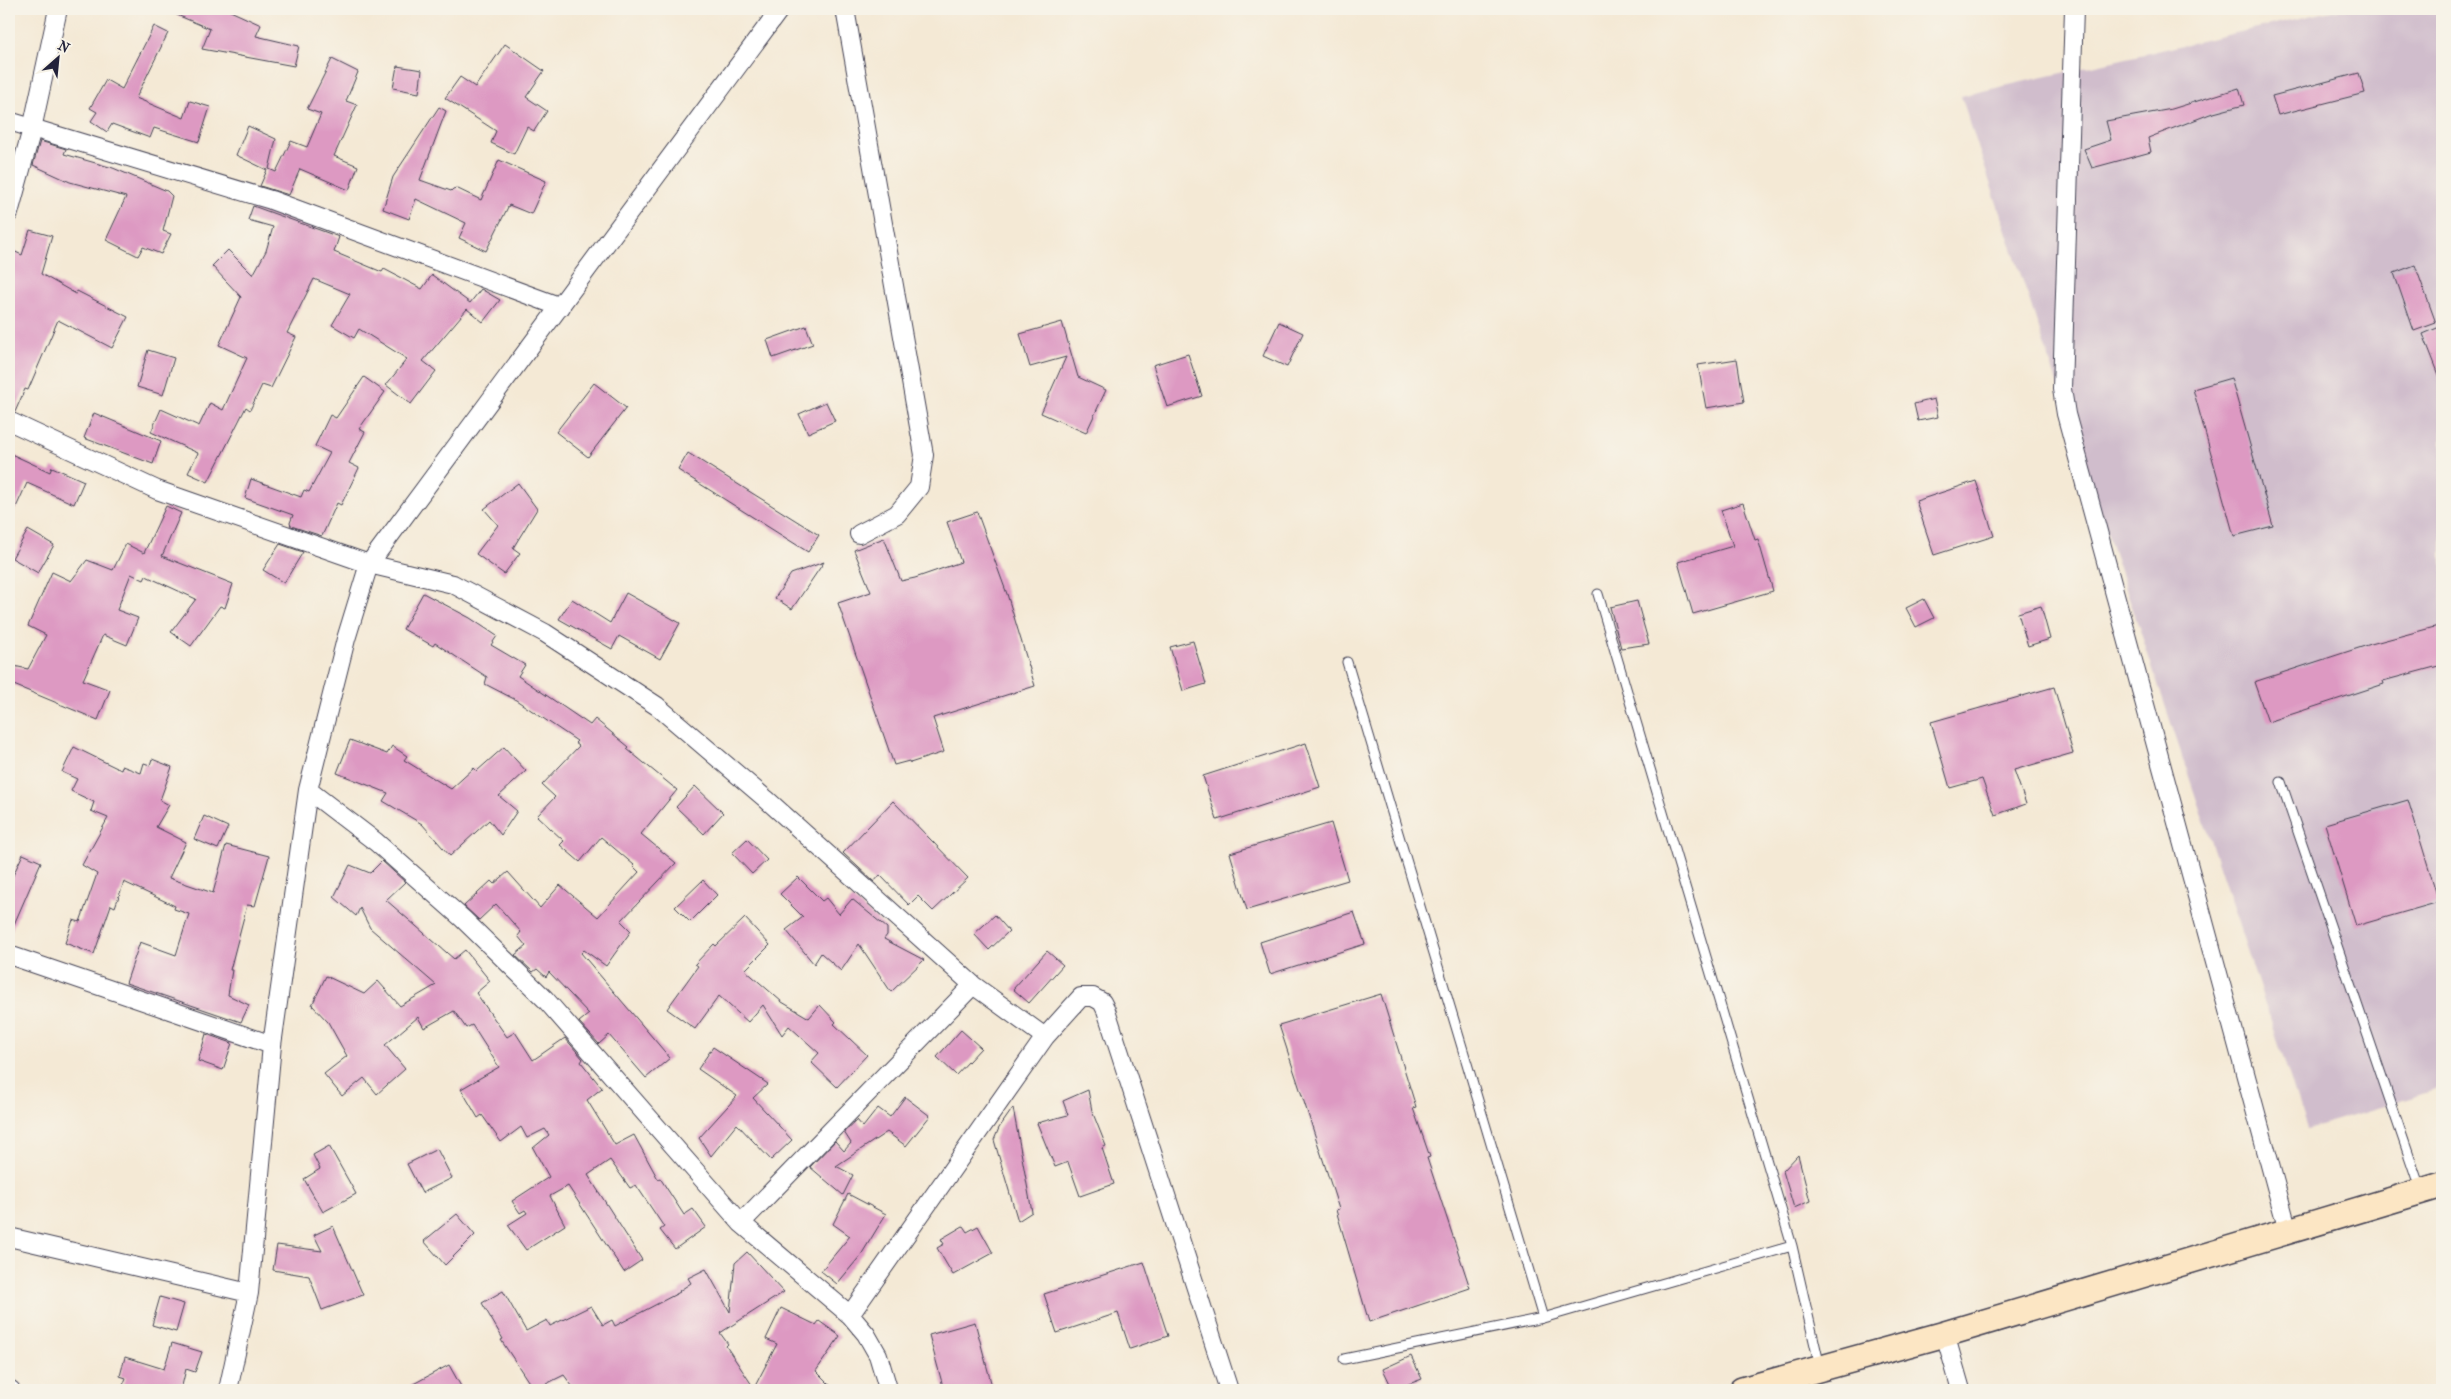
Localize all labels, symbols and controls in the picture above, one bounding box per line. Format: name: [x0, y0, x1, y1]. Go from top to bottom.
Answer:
north arrow: [32, 32, 82, 82]
text: N: [55, 37, 73, 57]

